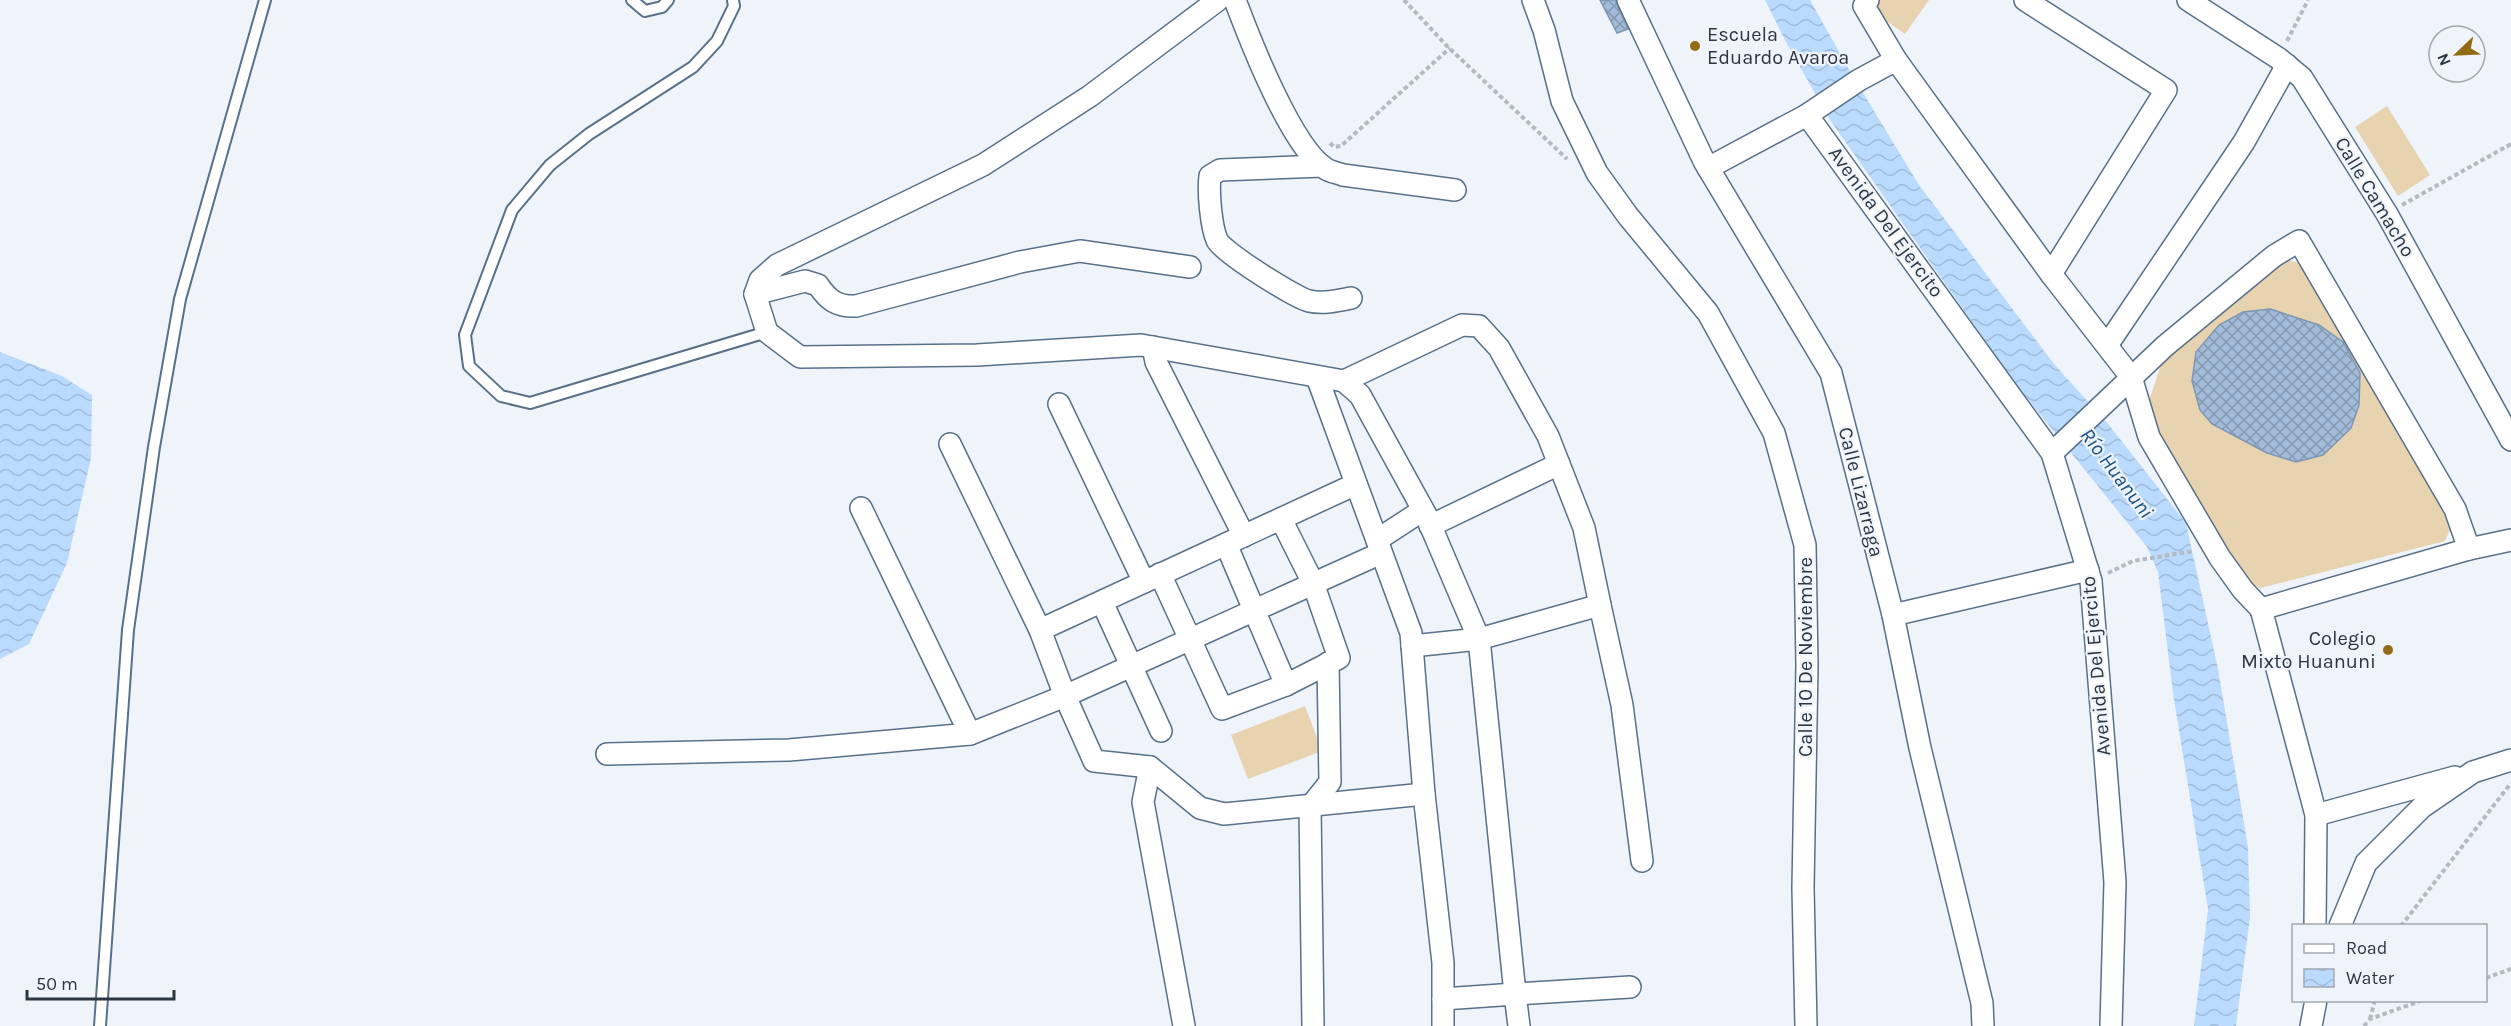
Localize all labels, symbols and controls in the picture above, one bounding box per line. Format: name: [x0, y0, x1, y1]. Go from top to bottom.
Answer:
place label: Escuela Eduardo Avaroa: [1707, 23, 1849, 69]
north arrow: [2427, 24, 2487, 84]
marker: Escuela Eduardo Avaroa: [1688, 39, 1702, 53]
text: N: [2433, 51, 2455, 69]
street label: Calle Camacho: [2330, 133, 2420, 261]
street label: Avenida Del Ejercito: [1824, 142, 1948, 302]
water label: Río Huanuni: [2075, 423, 2159, 523]
street label: Calle Lizarraga: [1834, 425, 1888, 559]
street label: Calle 10 De Noviembre: [1794, 557, 1817, 757]
street label: Avenida Del Ejercito: [2077, 575, 2115, 757]
place label: Colegio Mixto Huanuni: [2241, 627, 2376, 673]
marker: Colegio Mixto Huanuni: [2381, 643, 2395, 657]
legend: [2292, 924, 2487, 1002]
text: Road: [2346, 937, 2387, 959]
scale bar: [27, 963, 174, 1001]
text: Water: [2346, 967, 2394, 989]
text: 50 m: [36, 973, 78, 995]

